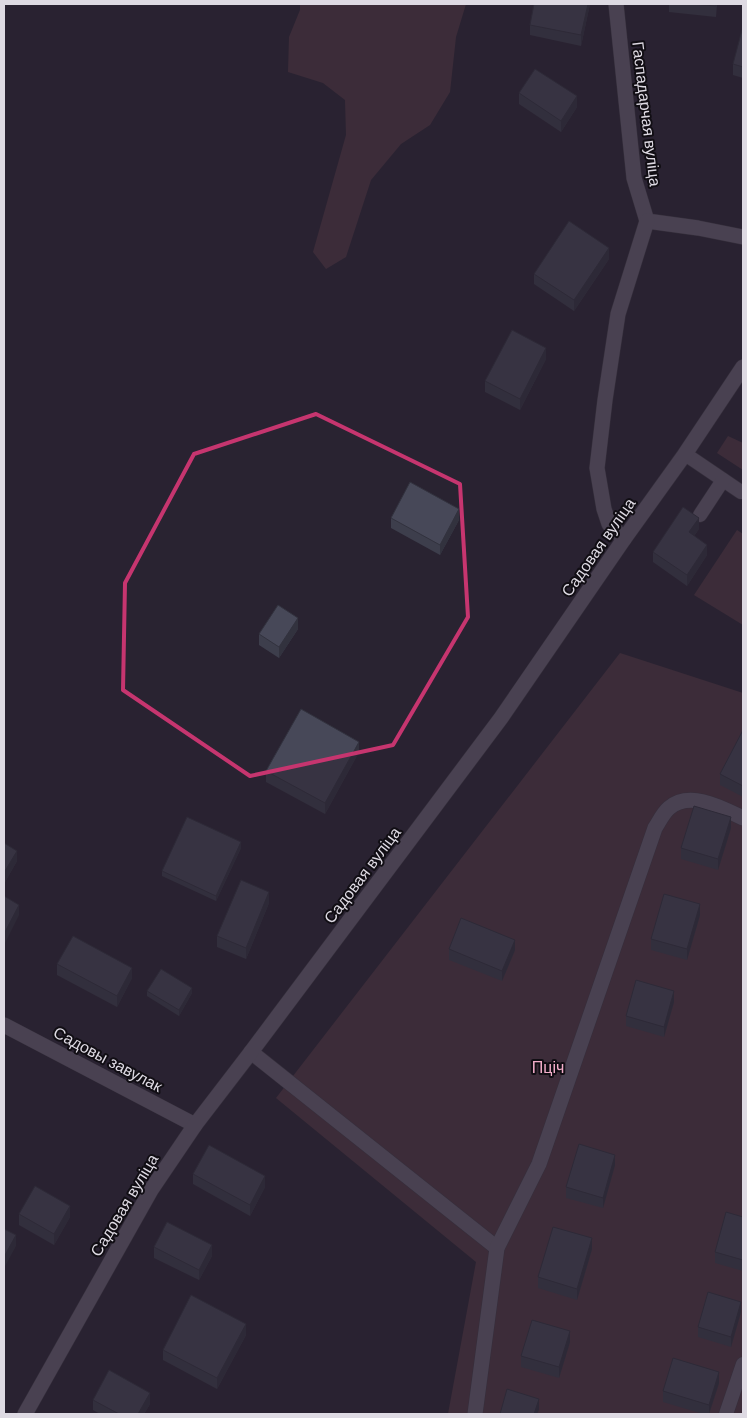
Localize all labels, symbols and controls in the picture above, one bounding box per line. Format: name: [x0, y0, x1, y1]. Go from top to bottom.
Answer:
street label: Гаспадарчая вуліца: [627, 40, 666, 188]
street label: Садовая вуліца: [557, 494, 640, 601]
street label: Садовая вуліца: [319, 823, 406, 928]
street label: Садовы завулак: [50, 1022, 167, 1097]
park label: Пціч: [532, 1057, 564, 1078]
street label: Садовая вуліца: [86, 1150, 163, 1260]

